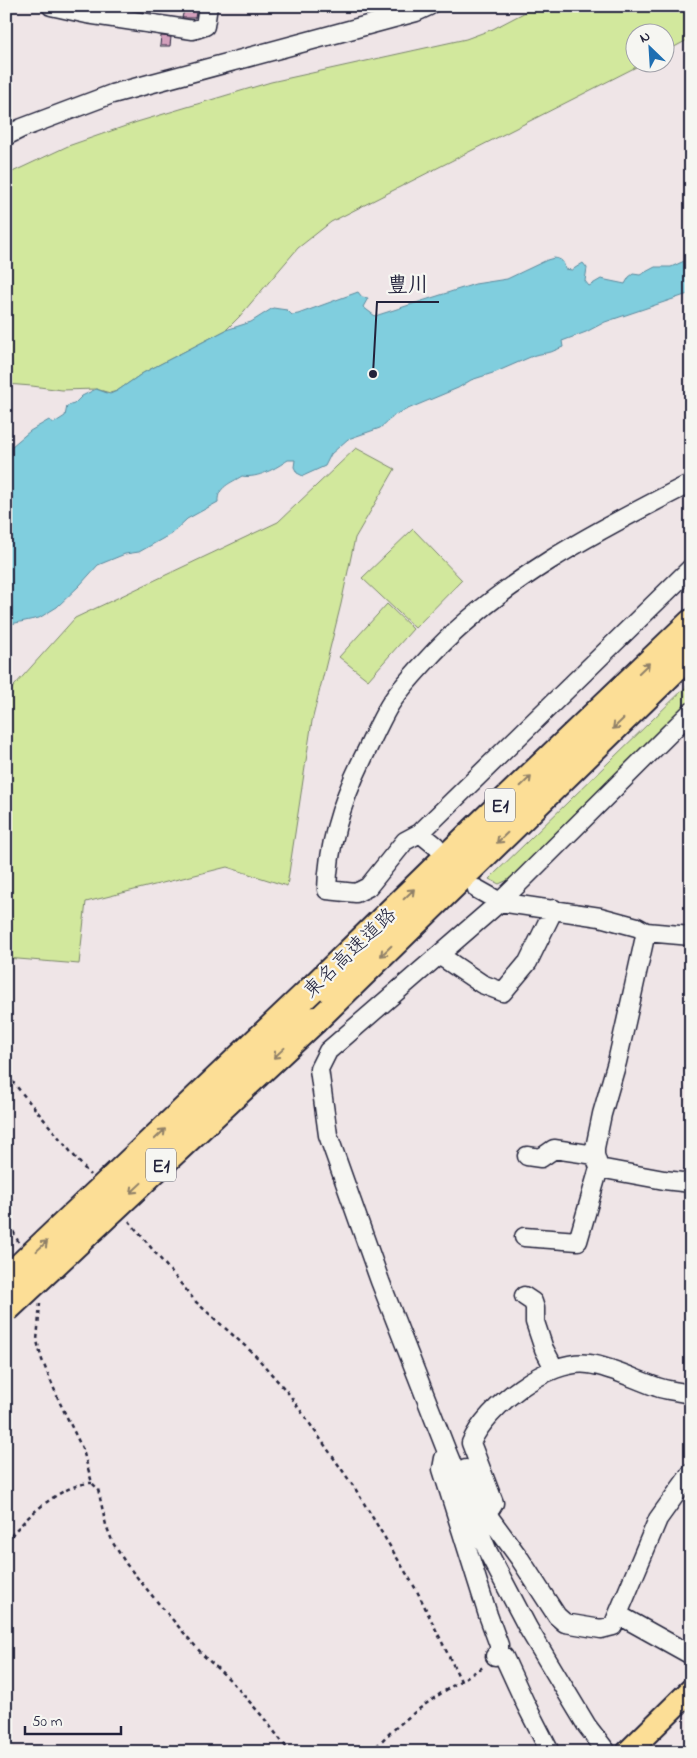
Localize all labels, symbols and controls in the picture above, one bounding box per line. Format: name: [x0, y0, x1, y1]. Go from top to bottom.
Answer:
north arrow: [624, 22, 674, 72]
text: N: [636, 26, 654, 49]
callout: 豊川: [377, 266, 439, 302]
text: 豊川: [387, 271, 429, 301]
one-way arrow: [637, 662, 650, 674]
one-way arrow: [612, 718, 625, 730]
one-way arrow: [520, 775, 532, 787]
road number: E1: [485, 788, 515, 822]
one-way arrow: [496, 831, 508, 844]
one-way arrow: [403, 887, 415, 900]
street label: 東名高速道路: [298, 902, 404, 1006]
one-way arrow: [379, 945, 392, 957]
one-way arrow: [273, 1047, 286, 1059]
one-way arrow: [153, 1128, 166, 1140]
road number: E1: [146, 1148, 176, 1182]
one-way arrow: [129, 1182, 142, 1194]
one-way arrow: [35, 1240, 48, 1252]
scale bar: [25, 1703, 121, 1735]
text: 50 m: [32, 1711, 63, 1733]

